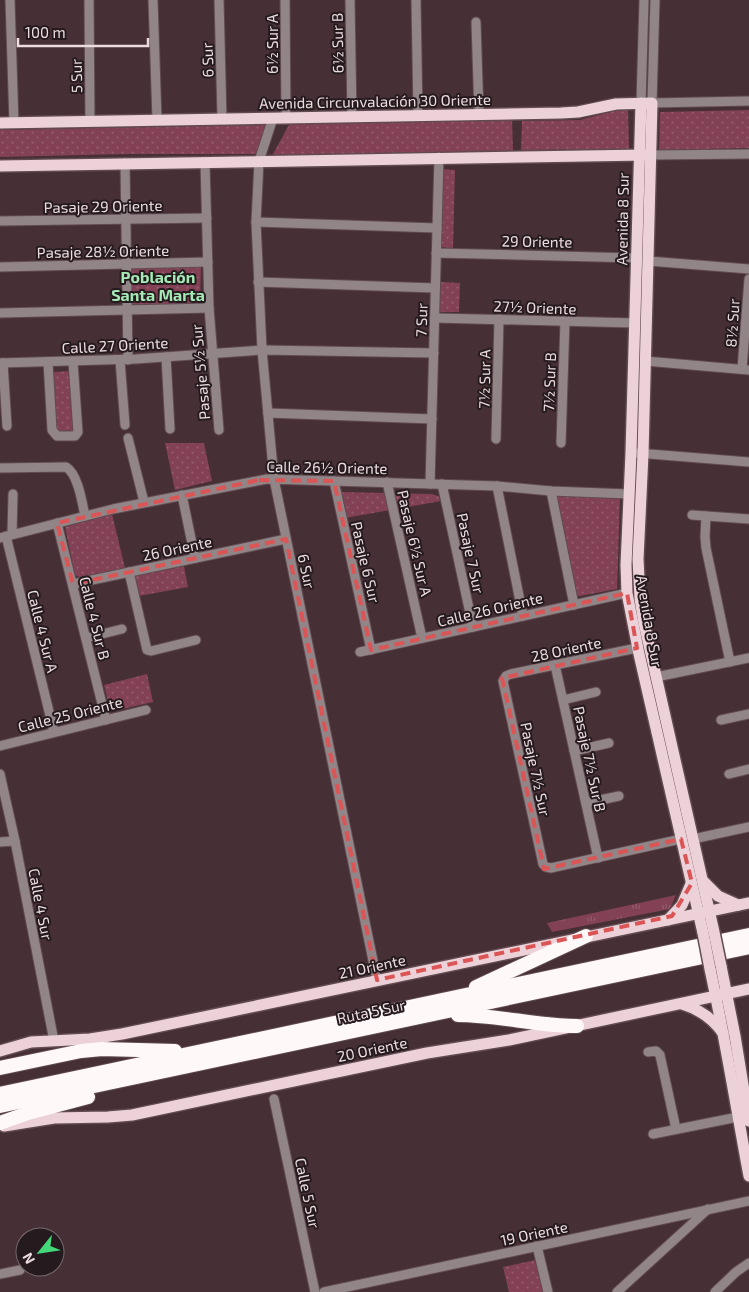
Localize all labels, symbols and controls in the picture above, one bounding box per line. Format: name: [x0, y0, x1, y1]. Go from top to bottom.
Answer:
street label: 6½ Sur A: [263, 13, 281, 74]
street label: 6½ Sur B: [327, 13, 347, 73]
scale bar: [18, 15, 148, 47]
text: 100 m: [25, 23, 66, 41]
street label: 6 Sur: [197, 42, 217, 78]
street label: 5 Sur: [67, 59, 85, 93]
street label: Avenida Circunvalación 30 Oriente: [259, 90, 491, 112]
street label: Avenida 8 Sur: [612, 172, 632, 266]
street label: Pasaje 29 Oriente: [44, 196, 163, 217]
street label: 29 Oriente: [502, 231, 572, 251]
street label: Pasaje 28½ Oriente: [37, 241, 169, 262]
district label: Población Santa Marta: [111, 267, 205, 304]
street label: 27½ Oriente: [493, 297, 577, 317]
street label: 8½ Sur: [721, 298, 743, 348]
street label: 7 Sur: [411, 303, 431, 337]
street label: Pasaje 5½ Sur: [187, 323, 214, 420]
street label: Calle 27 Oriente: [61, 333, 169, 357]
street label: 7½ Sur A: [474, 349, 494, 409]
street label: 7½ Sur B: [539, 352, 559, 412]
street label: Calle 26½ Oriente: [266, 457, 388, 477]
street label: Pasaje 6½ Sur A: [393, 488, 436, 599]
street label: Pasaje 7 Sur: [453, 511, 488, 595]
street label: Pasaje 6 Sur: [347, 520, 384, 605]
street label: 26 Oriente: [141, 532, 213, 564]
street label: 6 Sur: [295, 552, 319, 590]
street label: Avenida 8 Sur: [633, 574, 667, 668]
street label: Calle 4 Sur B: [76, 575, 114, 661]
street label: Calle 4 Sur A: [24, 588, 62, 675]
street label: Calle 26 Oriente: [435, 588, 545, 630]
street label: 28 Oriente: [529, 633, 603, 665]
street label: Calle 25 Oriente: [16, 692, 124, 736]
street label: Pasaje 7½ Sur B: [569, 704, 610, 814]
street label: Pasaje 7½ Sur: [516, 720, 555, 818]
street label: Calle 4 Sur: [25, 867, 57, 941]
street label: 21 Oriente: [337, 950, 407, 982]
street label: Ruta 5 Sur: [335, 995, 407, 1027]
street label: 20 Oriente: [335, 1033, 409, 1065]
street label: Calle 5 Sur: [292, 1156, 324, 1230]
street label: 19 Oriente: [499, 1217, 569, 1249]
north arrow: [15, 1227, 65, 1277]
text: N: [18, 1250, 38, 1267]

